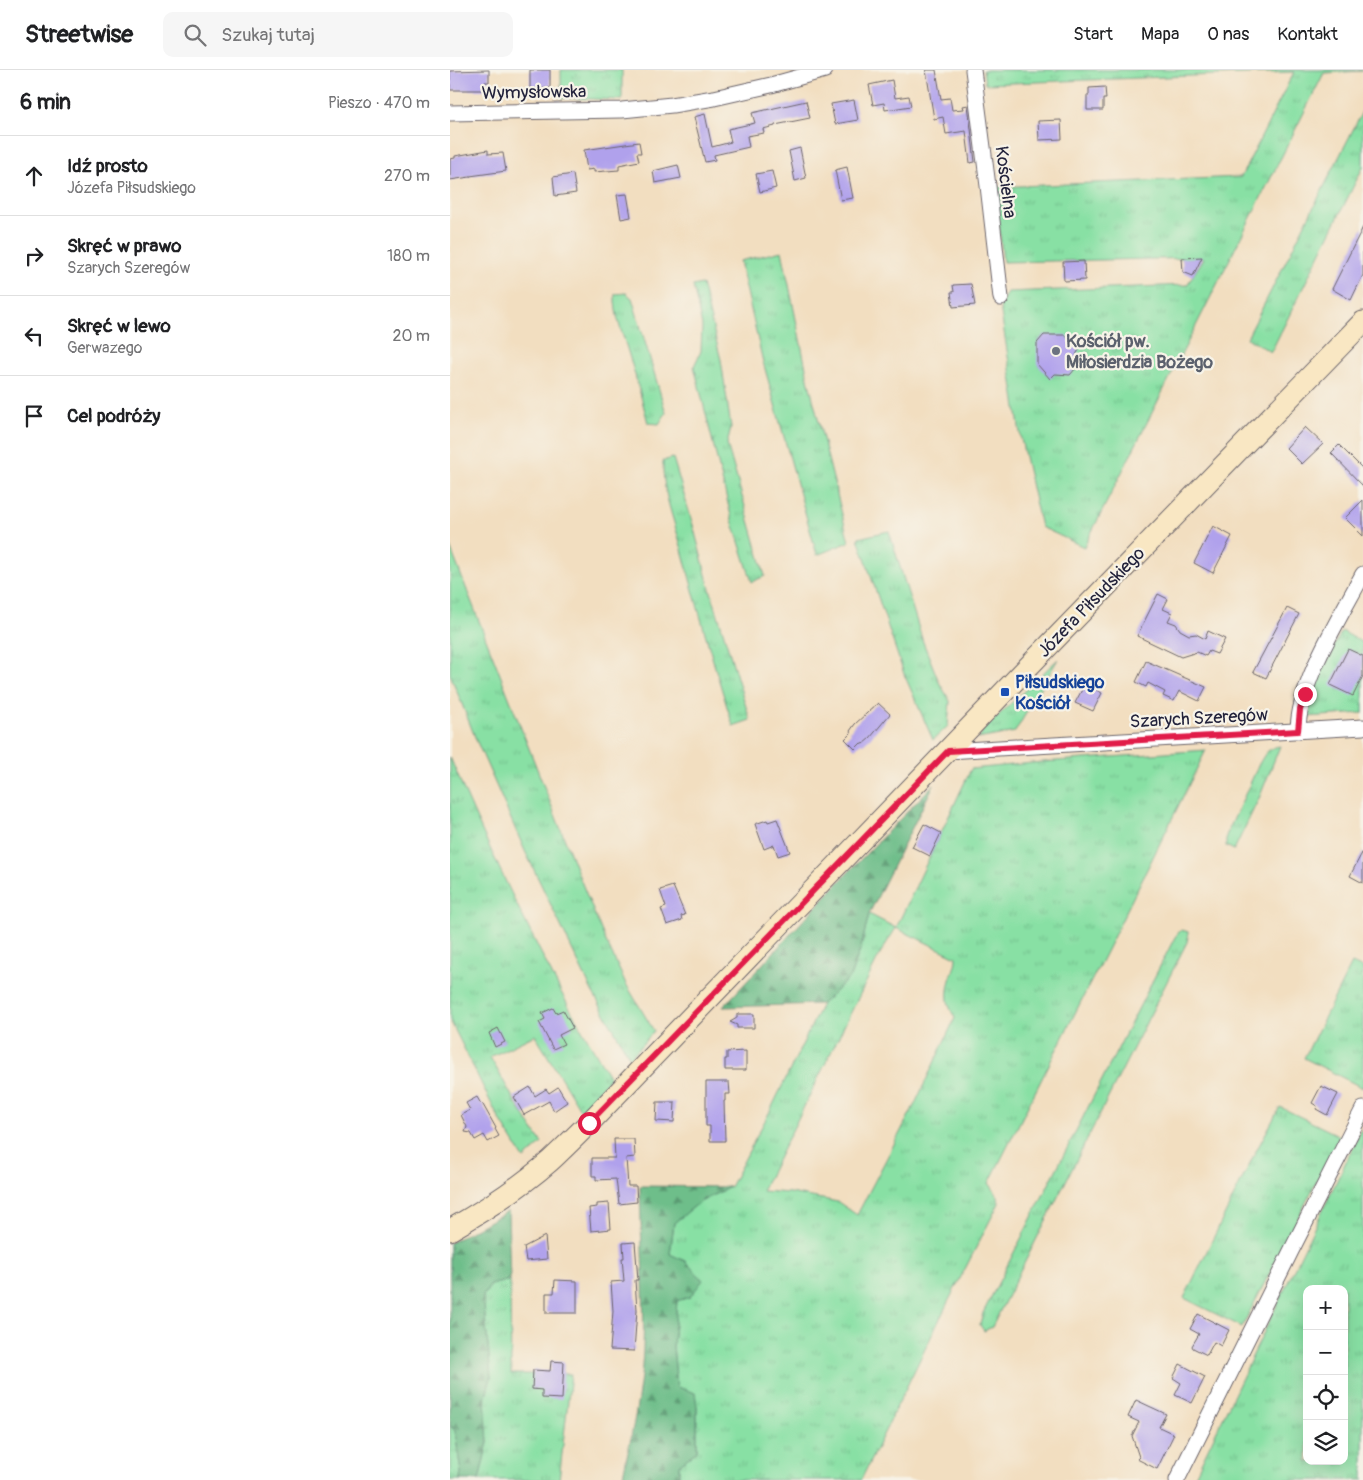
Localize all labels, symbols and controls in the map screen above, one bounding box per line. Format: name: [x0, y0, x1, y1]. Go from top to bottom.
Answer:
search box: [163, 12, 513, 57]
text: Streetwise: [25, 20, 133, 49]
icon: search: [181, 21, 209, 49]
text: Szukaj tutaj: [221, 23, 315, 47]
text: Start: [1073, 23, 1113, 46]
text: Mapa: [1141, 23, 1179, 46]
text: O nas: [1207, 23, 1249, 46]
text: Kontakt: [1277, 23, 1338, 46]
street label: Wymysłowska: [481, 80, 587, 105]
text: 6 min: [20, 89, 71, 116]
text: Pieszo · 470 m: [328, 93, 430, 113]
street label: Kościelna: [990, 145, 1021, 220]
text: Idź prosto: [67, 154, 148, 178]
icon: ahead: [20, 162, 48, 190]
text: 270 m: [384, 166, 430, 186]
text: Józefa Piłsudskiego: [67, 178, 196, 198]
text: Skręć w prawo: [67, 234, 181, 258]
icon: right: [20, 242, 48, 270]
text: 180 m: [387, 246, 430, 266]
text: Szarych Szeregów: [67, 258, 190, 278]
text: Skręć w lewo: [67, 314, 171, 338]
icon: left: [20, 322, 48, 350]
text: 20 m: [392, 326, 430, 346]
place label: Kościół pw. Miłosierdzia Bożego: [1066, 330, 1213, 374]
text: Gerwazego: [67, 338, 142, 358]
marker: Kościół pw. Miłosierdzia Bożego: [1050, 345, 1062, 357]
icon: arrive: [20, 402, 48, 430]
text: Cel podróży: [67, 404, 160, 428]
street label: Józefa Piłsudskiego: [1033, 542, 1150, 663]
place label: Piłsudskiego Kościół: [1015, 671, 1105, 715]
route end: [1294, 683, 1317, 706]
marker: Piłsudskiego Kościół: [999, 686, 1011, 698]
street label: Szarych Szeregów: [1129, 703, 1269, 734]
route start: [578, 1112, 601, 1135]
map controls: [1303, 1285, 1348, 1465]
button: +: [1303, 1285, 1348, 1330]
button: −: [1303, 1330, 1348, 1375]
button: locate: [1303, 1375, 1348, 1420]
button: layers: [1303, 1420, 1348, 1465]

